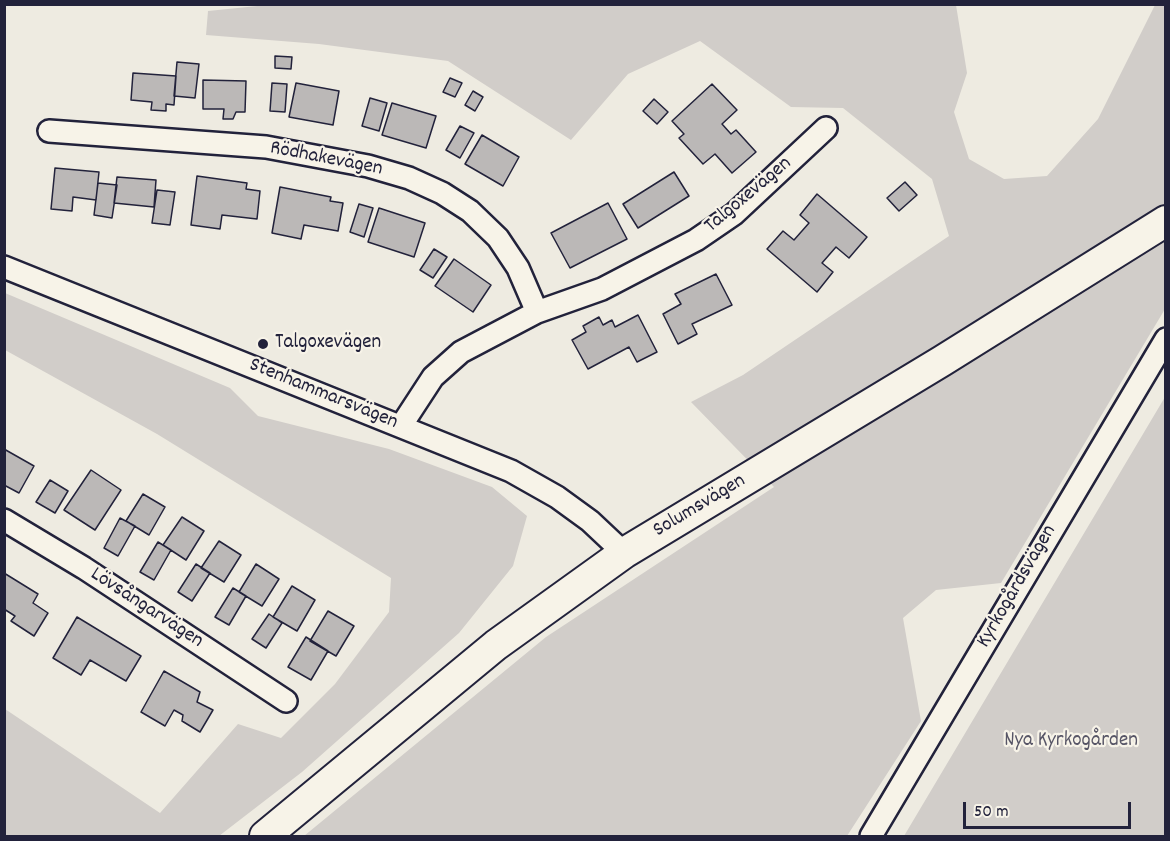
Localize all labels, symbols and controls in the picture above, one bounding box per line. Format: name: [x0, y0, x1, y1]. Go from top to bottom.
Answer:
street label: Rödhakevägen: [268, 137, 384, 183]
street label: Talgoxevägen: [700, 152, 798, 240]
place label: Talgoxevägen: [275, 331, 381, 357]
marker: Talgoxevägen: [256, 337, 270, 351]
street label: Stenhammarsvägen: [245, 354, 401, 436]
street label: Solumsvägen: [649, 470, 751, 544]
street label: Kyrkogårdsvägen: [973, 521, 1063, 653]
street label: Lövsångarvägen: [85, 563, 207, 655]
park label: Nya Kyrkogården: [1004, 729, 1138, 755]
scale bar: [966, 790, 1134, 828]
text: 50 m: [974, 800, 1009, 825]

